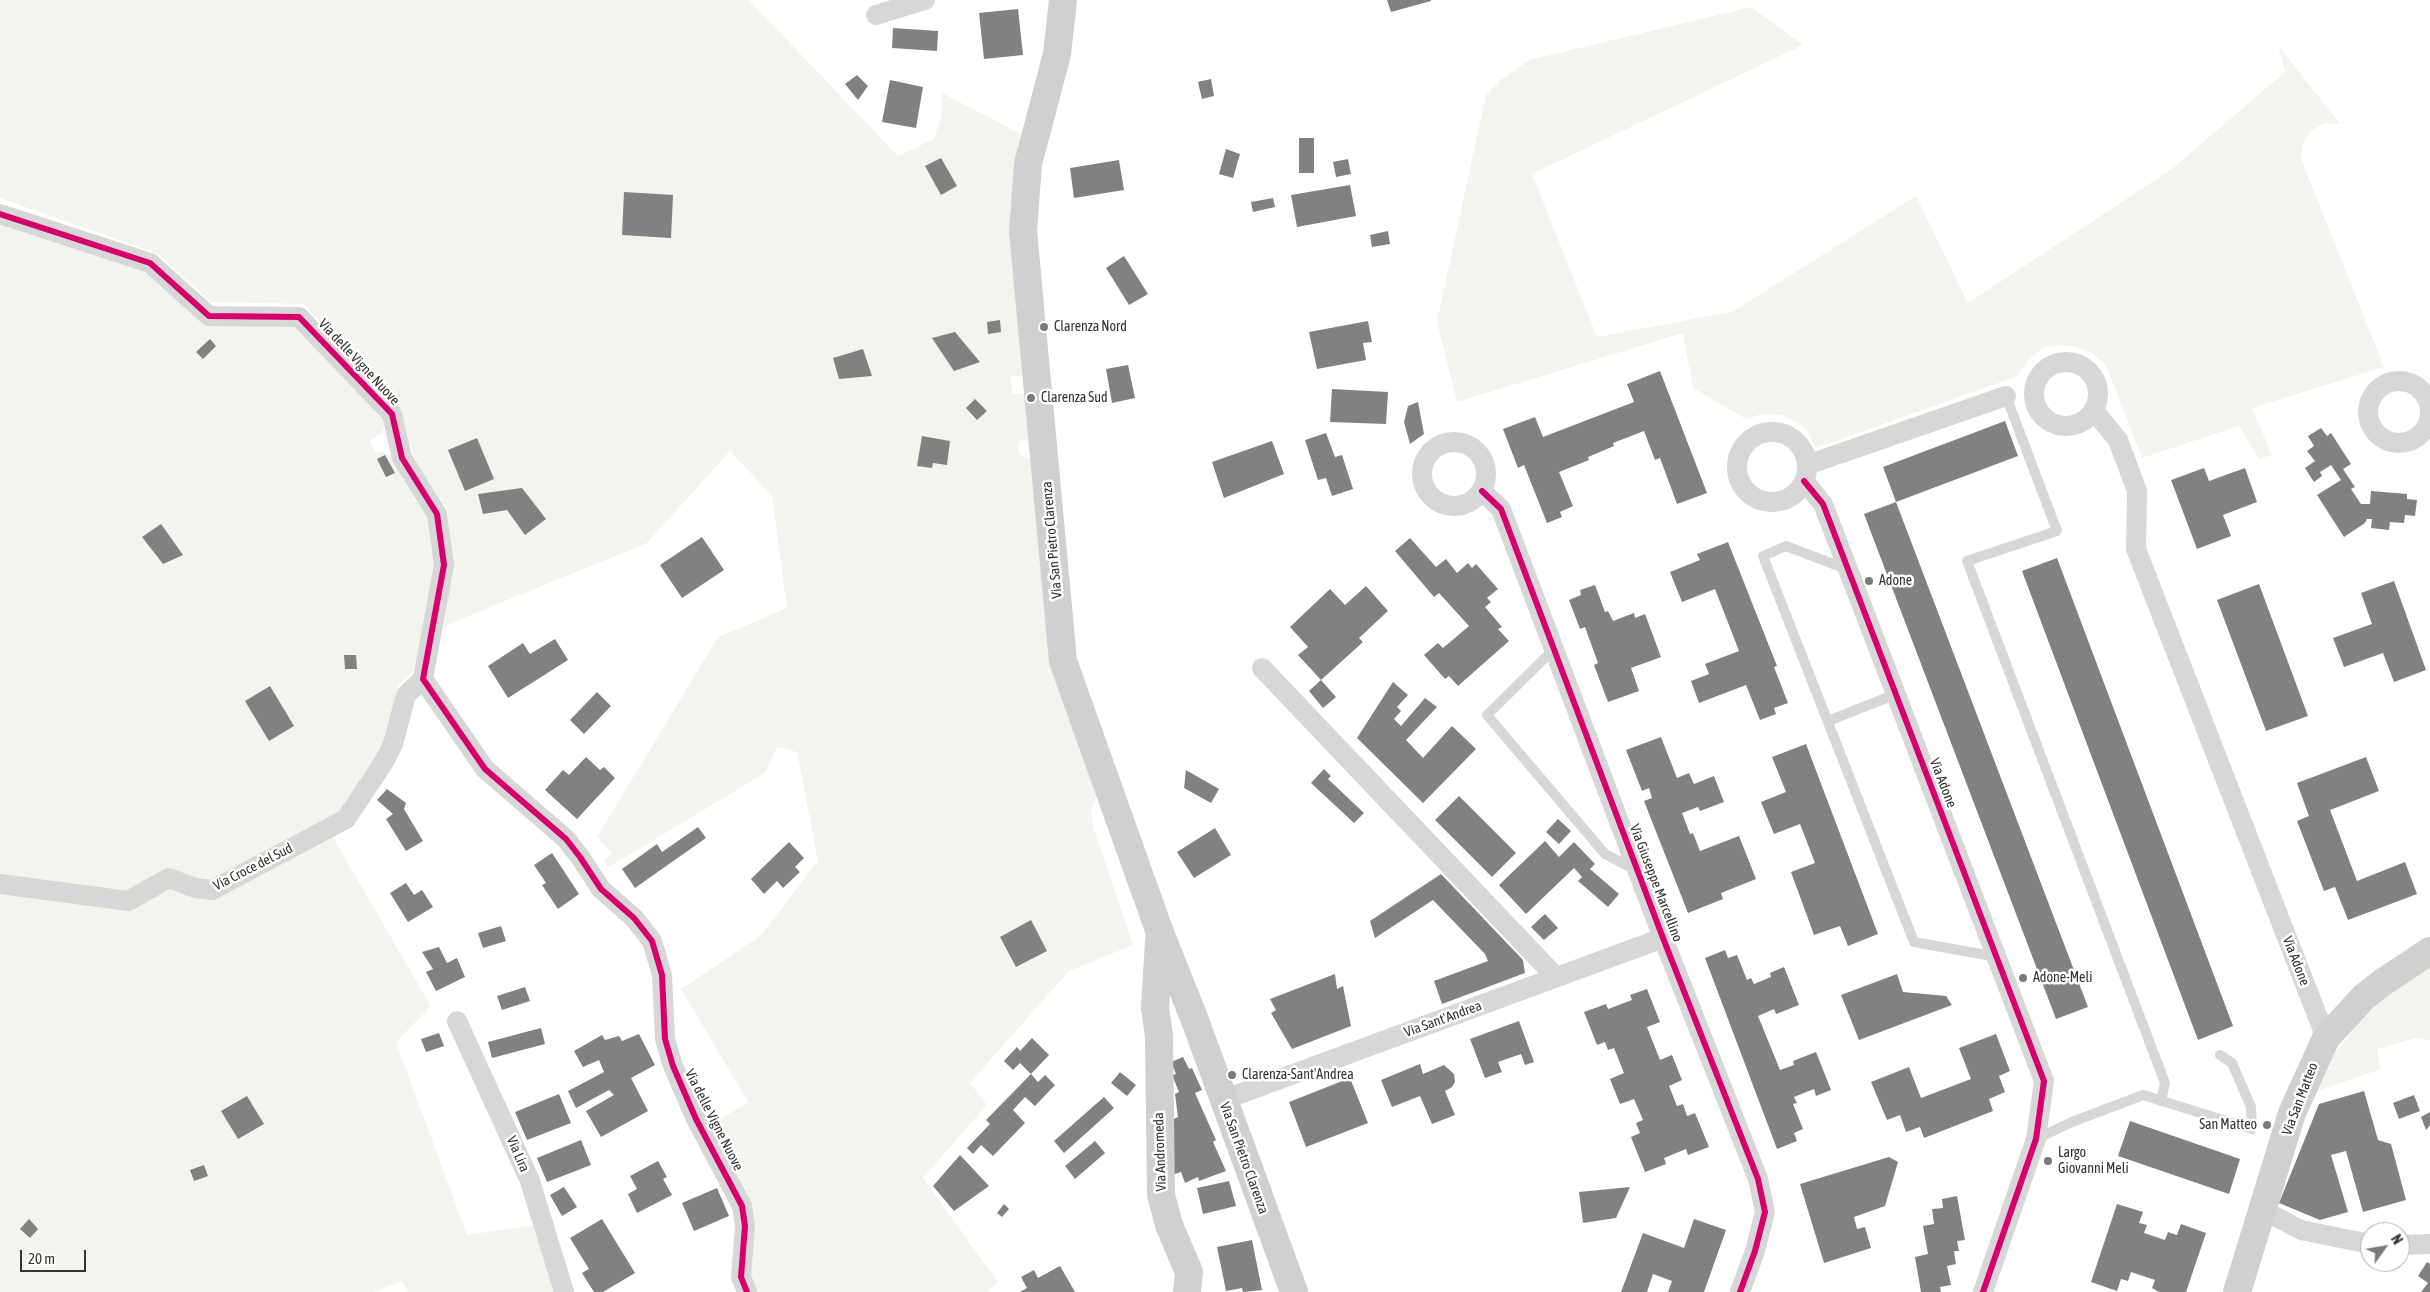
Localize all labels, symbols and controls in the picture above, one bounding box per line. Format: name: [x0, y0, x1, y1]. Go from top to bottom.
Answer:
street label: Via delle Vigne Nuove: [315, 315, 403, 409]
place label: Clarenza Nord: [1054, 319, 1127, 335]
marker: Clarenza Nord: [1038, 321, 1050, 333]
place label: Clarenza Sud: [1041, 390, 1108, 406]
marker: Clarenza Sud: [1025, 392, 1037, 404]
street label: Via San Pietro Clarenza: [1038, 481, 1066, 599]
place label: Adone: [1879, 573, 1912, 589]
marker: Adone: [1863, 575, 1875, 587]
street label: Via Adone: [1926, 756, 1960, 810]
street label: Via Giuseppe Marcellino: [1626, 822, 1686, 944]
street label: Via Croce del Sud: [210, 840, 296, 894]
street label: Via Adone: [2279, 934, 2313, 988]
place label: Adone-Meli: [2033, 970, 2092, 986]
marker: Adone-Meli: [2017, 972, 2029, 984]
street label: Via Sant'Andrea: [1402, 997, 1484, 1041]
street label: Via San Matteo: [2278, 1060, 2322, 1138]
street label: Via delle Vigne Nuove: [681, 1066, 747, 1174]
place label: Clarenza-Sant'Andrea: [1242, 1067, 1354, 1083]
marker: Clarenza-Sant'Andrea: [1226, 1069, 1238, 1081]
street label: Via San Pietro Clarenza: [1216, 1100, 1272, 1216]
street label: Via Andromeda: [1150, 1112, 1170, 1192]
place label: San Matteo: [2199, 1117, 2257, 1133]
marker: San Matteo: [2261, 1119, 2273, 1131]
street label: Via Lira: [503, 1133, 533, 1175]
place label: Largo Giovanni Meli: [2058, 1145, 2129, 1178]
marker: Largo Giovanni Meli: [2042, 1155, 2054, 1167]
north arrow: [2360, 1222, 2410, 1272]
text: N: [2388, 1232, 2406, 1247]
scale bar: [22, 1240, 89, 1272]
text: 20 m: [28, 1250, 55, 1267]

